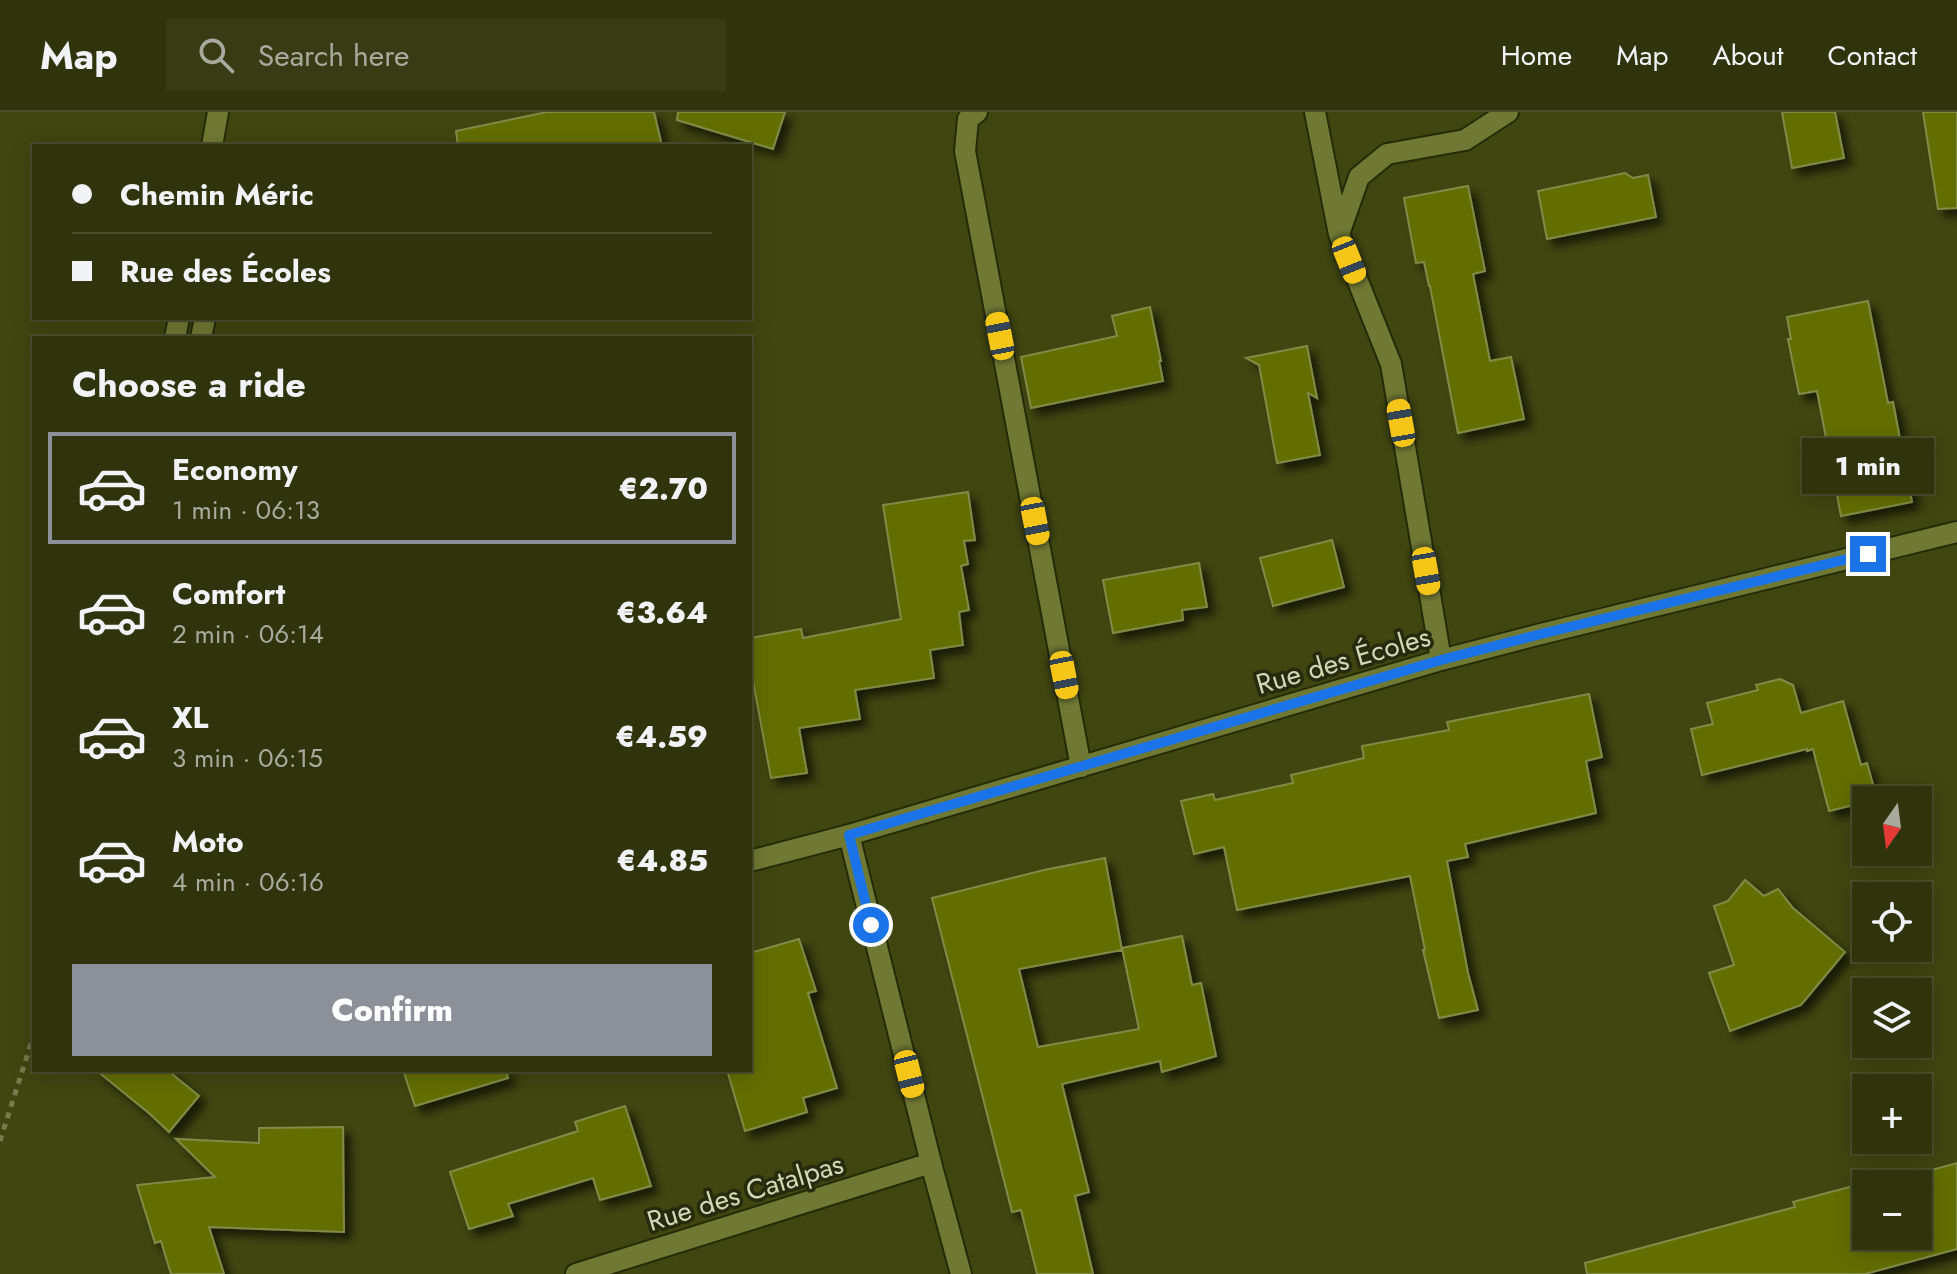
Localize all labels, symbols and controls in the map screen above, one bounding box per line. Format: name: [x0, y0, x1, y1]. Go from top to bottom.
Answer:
search box: [166, 19, 726, 91]
text: Map: [40, 28, 118, 83]
icon: search: [194, 33, 238, 77]
text: Search here: [258, 34, 410, 77]
text: Home: [1501, 35, 1572, 76]
text: Map: [1616, 35, 1668, 76]
text: About: [1712, 35, 1784, 76]
text: Contact: [1828, 35, 1917, 76]
text: Chemin Méric: [120, 173, 314, 216]
car: [1329, 233, 1369, 287]
text: Rue des Écoles: [120, 250, 331, 293]
car: [984, 310, 1016, 362]
text: Choose a ride: [72, 358, 306, 410]
car: [1385, 397, 1417, 449]
callout: 1 min: [1802, 438, 1934, 494]
text: 1 min: [1835, 447, 1901, 485]
text: Economy: [172, 448, 298, 491]
icon: car: [76, 452, 148, 524]
text: €2.70: [618, 467, 708, 510]
text: 1 min · 06:13: [172, 491, 320, 529]
car: [1019, 495, 1051, 547]
route end: [1850, 536, 1886, 572]
car: [1410, 545, 1442, 597]
text: Comfort: [172, 572, 285, 615]
icon: car: [76, 576, 148, 648]
text: €3.64: [616, 591, 708, 634]
text: 2 min · 06:14: [172, 615, 324, 653]
street label: Rue des Écoles: [1251, 616, 1435, 705]
car: [1048, 649, 1080, 701]
text: XL: [172, 696, 208, 739]
icon: car: [76, 700, 148, 772]
text: €4.59: [615, 715, 708, 758]
text: 3 min · 06:15: [172, 739, 323, 777]
north arrow: [1852, 786, 1932, 866]
map controls: [1852, 786, 1932, 1250]
text: Moto: [172, 820, 244, 863]
icon: car: [76, 824, 148, 896]
text: €4.85: [616, 839, 708, 882]
text: 4 min · 06:16: [172, 863, 324, 901]
button: locate: [1852, 882, 1932, 962]
route start: [853, 907, 889, 943]
button: Confirm: [72, 964, 712, 1056]
button: layers: [1852, 978, 1932, 1058]
car: [892, 1048, 926, 1100]
button: +: [1852, 1074, 1932, 1154]
street label: Rue des Catalpas: [642, 1143, 848, 1242]
button: −: [1852, 1170, 1932, 1250]

